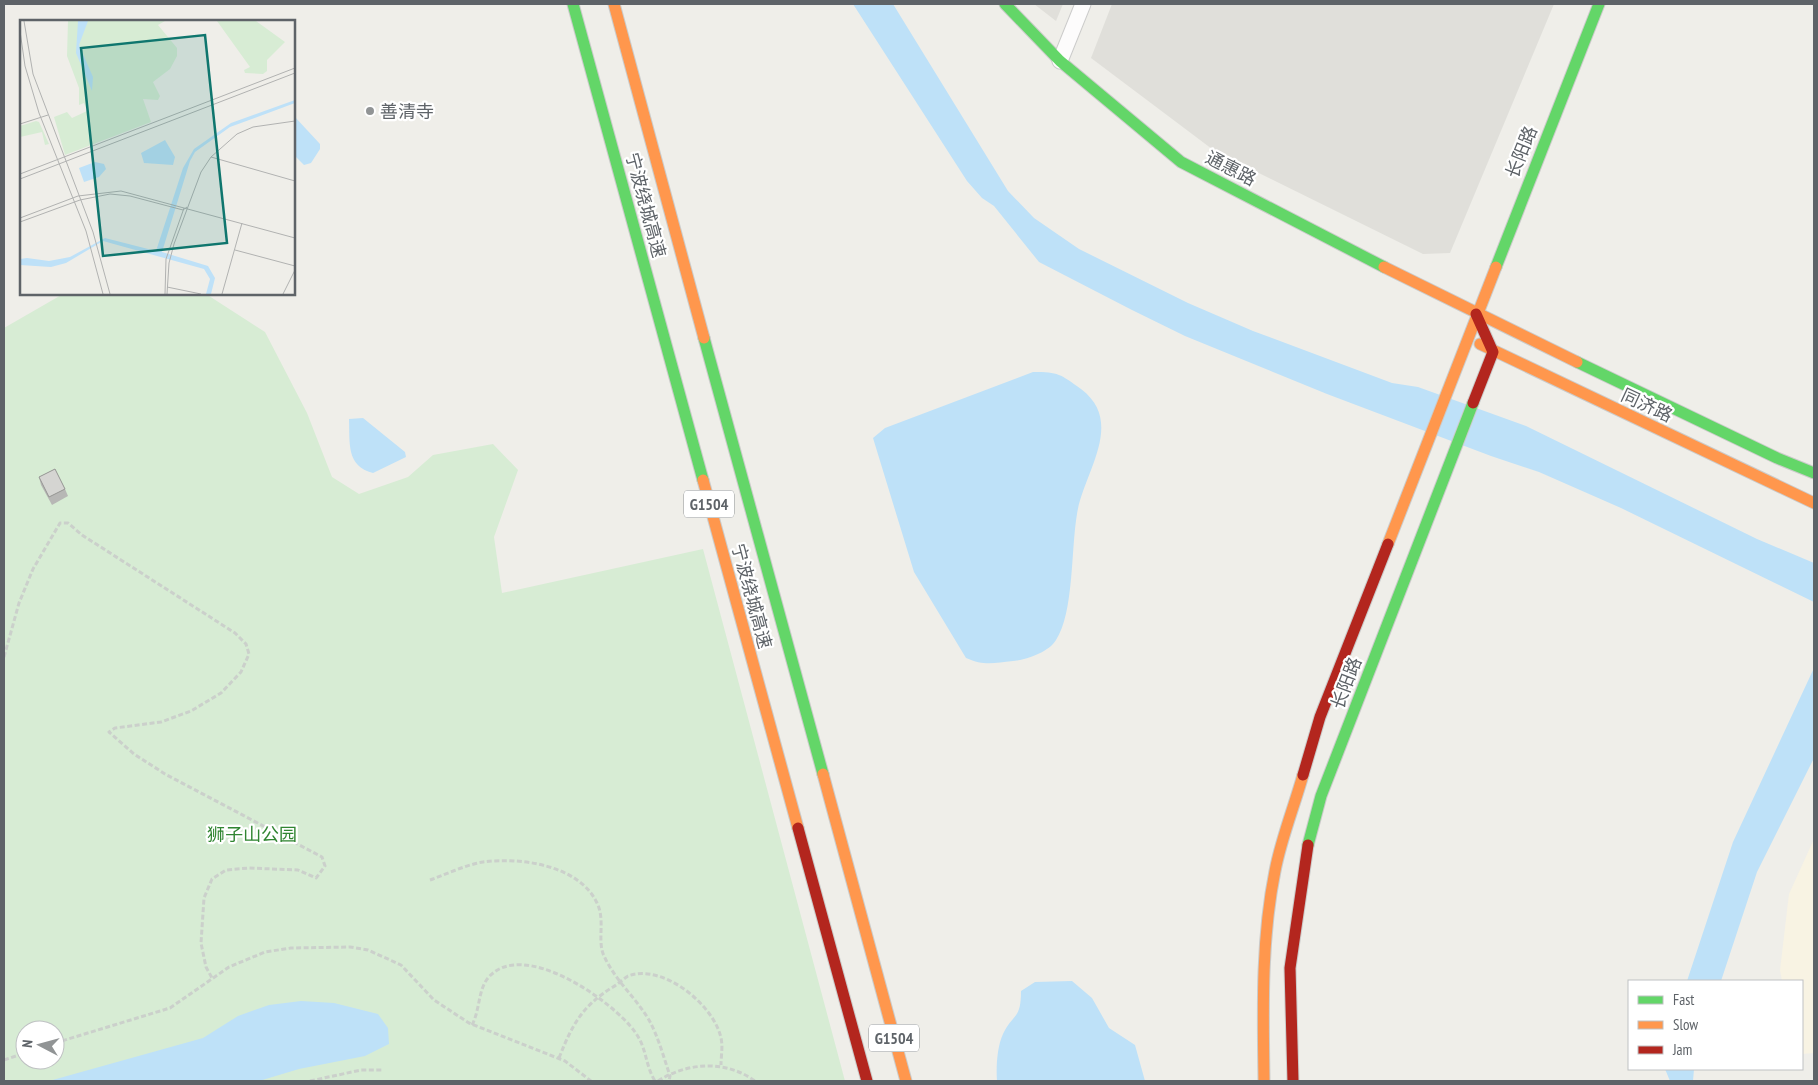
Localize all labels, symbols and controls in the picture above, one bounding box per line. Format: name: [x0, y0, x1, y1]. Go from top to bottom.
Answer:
inset map: [20, 20, 295, 295]
place label: 善清寺: [380, 100, 434, 123]
marker: 善清寺: [364, 105, 376, 117]
street label: 长阳路: [1500, 123, 1542, 181]
street label: 通惠路: [1202, 145, 1260, 191]
street label: 宁波绕城高速: [621, 150, 671, 260]
street label: 同济路: [1618, 383, 1676, 427]
road number: G1504: [684, 490, 734, 518]
street label: 宁波绕城高速: [727, 541, 777, 651]
street label: 长阳路: [1326, 654, 1366, 712]
park label: 狮子山公园: [207, 823, 297, 846]
legend: [1628, 980, 1803, 1070]
text: Fast: [1673, 990, 1694, 1009]
text: Slow: [1673, 1015, 1698, 1034]
north arrow: [15, 1020, 65, 1070]
road number: G1504: [869, 1024, 919, 1052]
text: N: [18, 1039, 36, 1048]
text: Jam: [1672, 1040, 1692, 1059]

